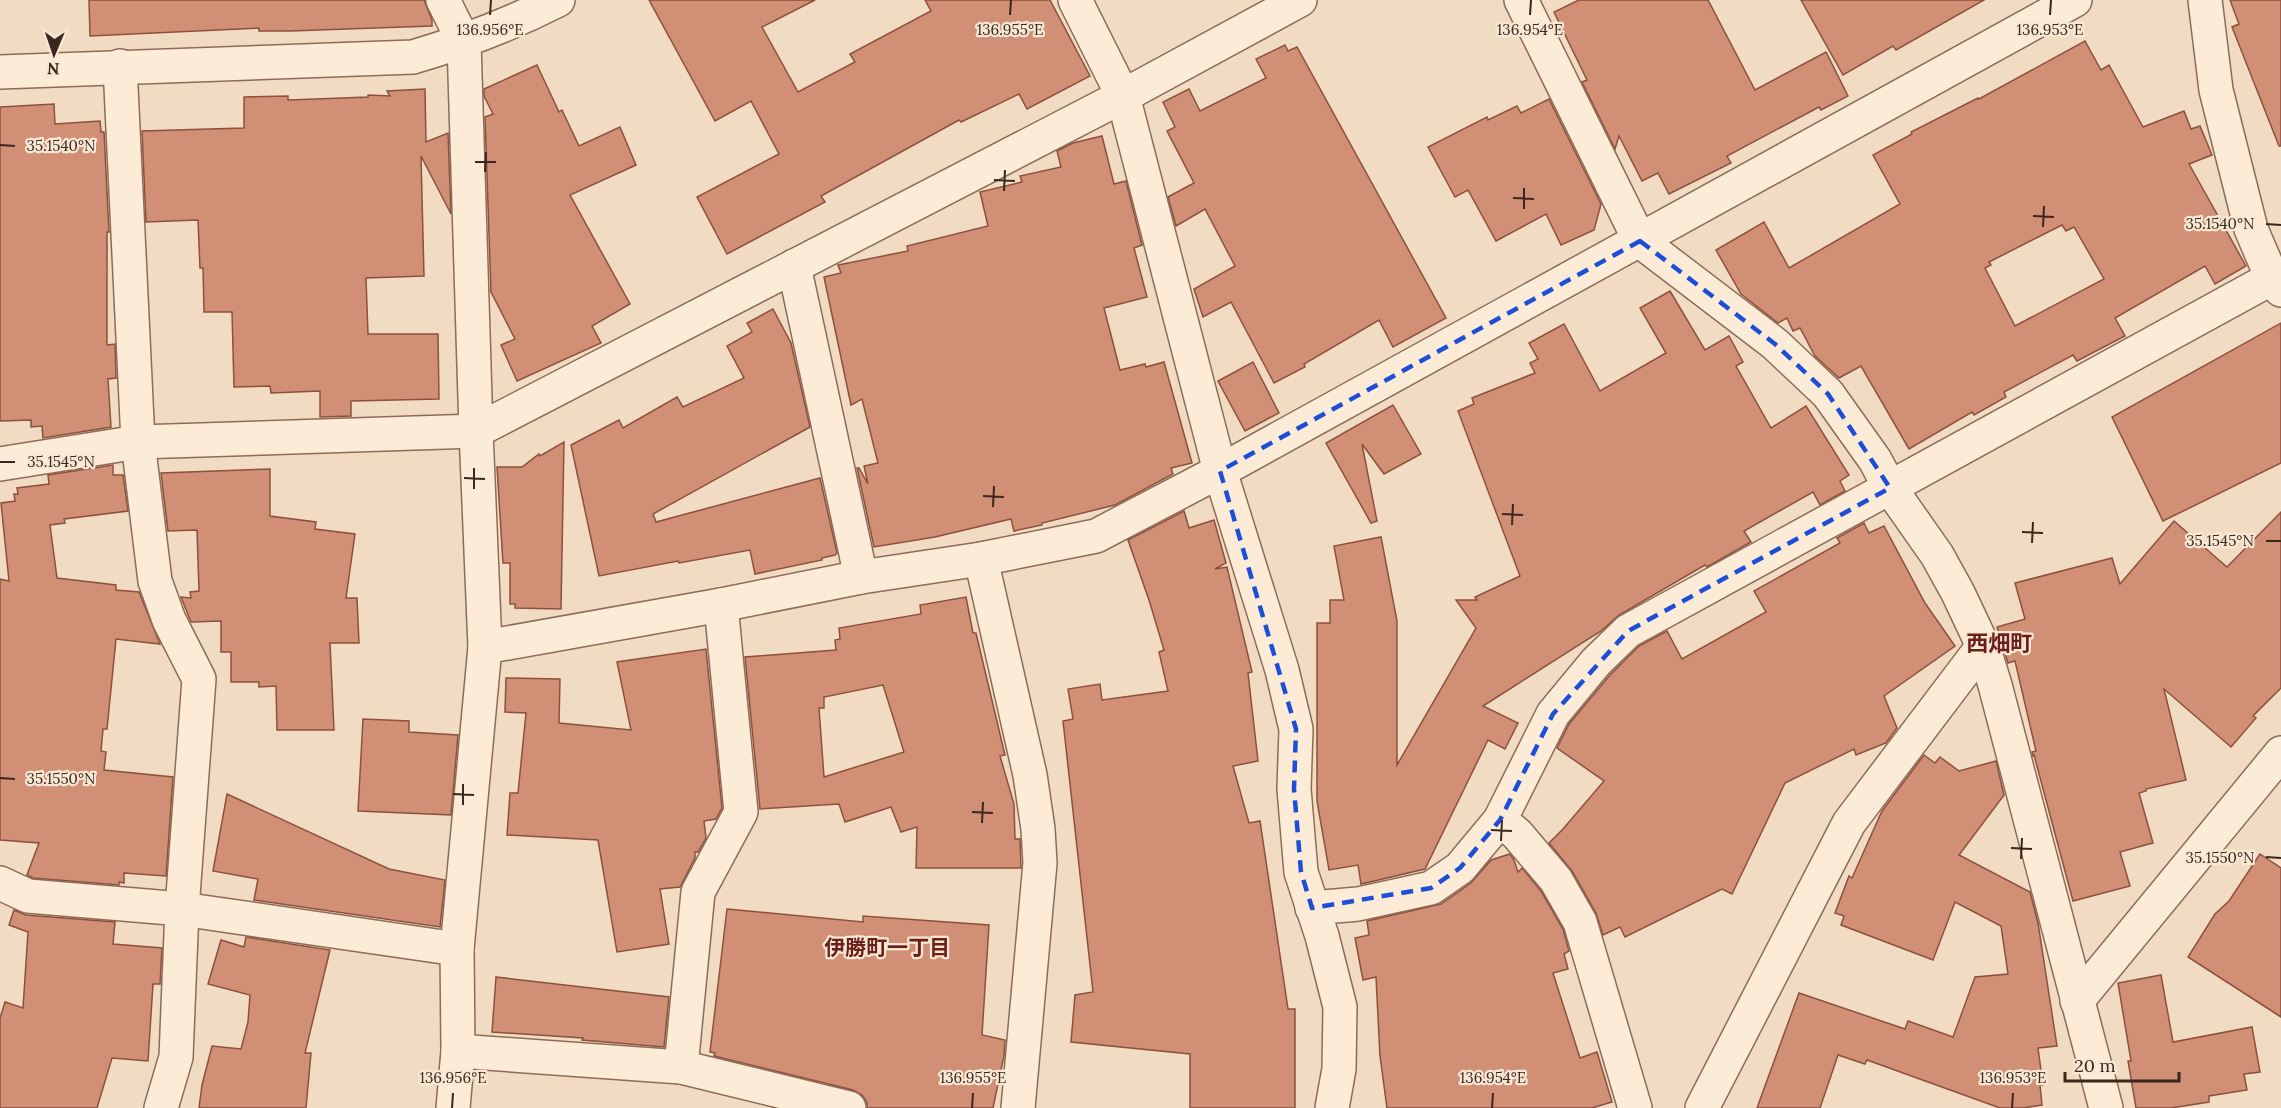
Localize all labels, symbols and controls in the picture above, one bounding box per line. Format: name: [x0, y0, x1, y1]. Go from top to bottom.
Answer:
text: 136.956°E: [456, 20, 524, 39]
text: 136.955°E: [977, 20, 1043, 39]
text: 136.954°E: [1497, 20, 1563, 39]
text: 136.953°E: [2017, 20, 2083, 39]
north arrow: [24, 24, 84, 84]
text: N: [47, 59, 60, 79]
text: 35.1540°N: [27, 136, 95, 155]
text: 35.1540°N: [2186, 214, 2254, 233]
text: 35.1545°N: [27, 452, 95, 471]
text: 35.1545°N: [2186, 531, 2254, 550]
district label: 西畑町: [1966, 629, 2032, 657]
text: 35.1550°N: [27, 769, 95, 788]
text: 35.1550°N: [2186, 848, 2254, 867]
district label: 伊勝町一丁目: [824, 934, 950, 961]
scale bar: [2065, 1045, 2179, 1083]
text: 20 m: [2074, 1054, 2116, 1077]
text: 136.956°E: [419, 1068, 487, 1087]
text: 136.955°E: [940, 1068, 1006, 1087]
text: 136.954°E: [1460, 1068, 1526, 1087]
text: 136.953°E: [1980, 1068, 2046, 1087]

